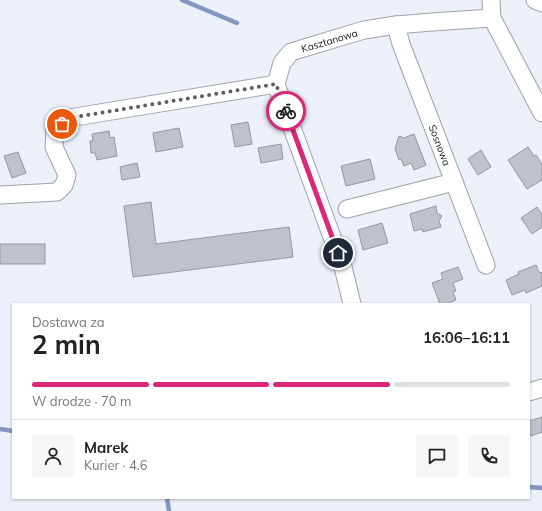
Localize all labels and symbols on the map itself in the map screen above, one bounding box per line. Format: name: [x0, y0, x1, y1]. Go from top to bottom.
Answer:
street label: Kasztanowa: [300, 26, 359, 55]
courier: [266, 91, 306, 131]
pin: [45, 107, 79, 141]
street label: Sosnowa: [426, 123, 454, 168]
pin: [321, 236, 355, 270]

